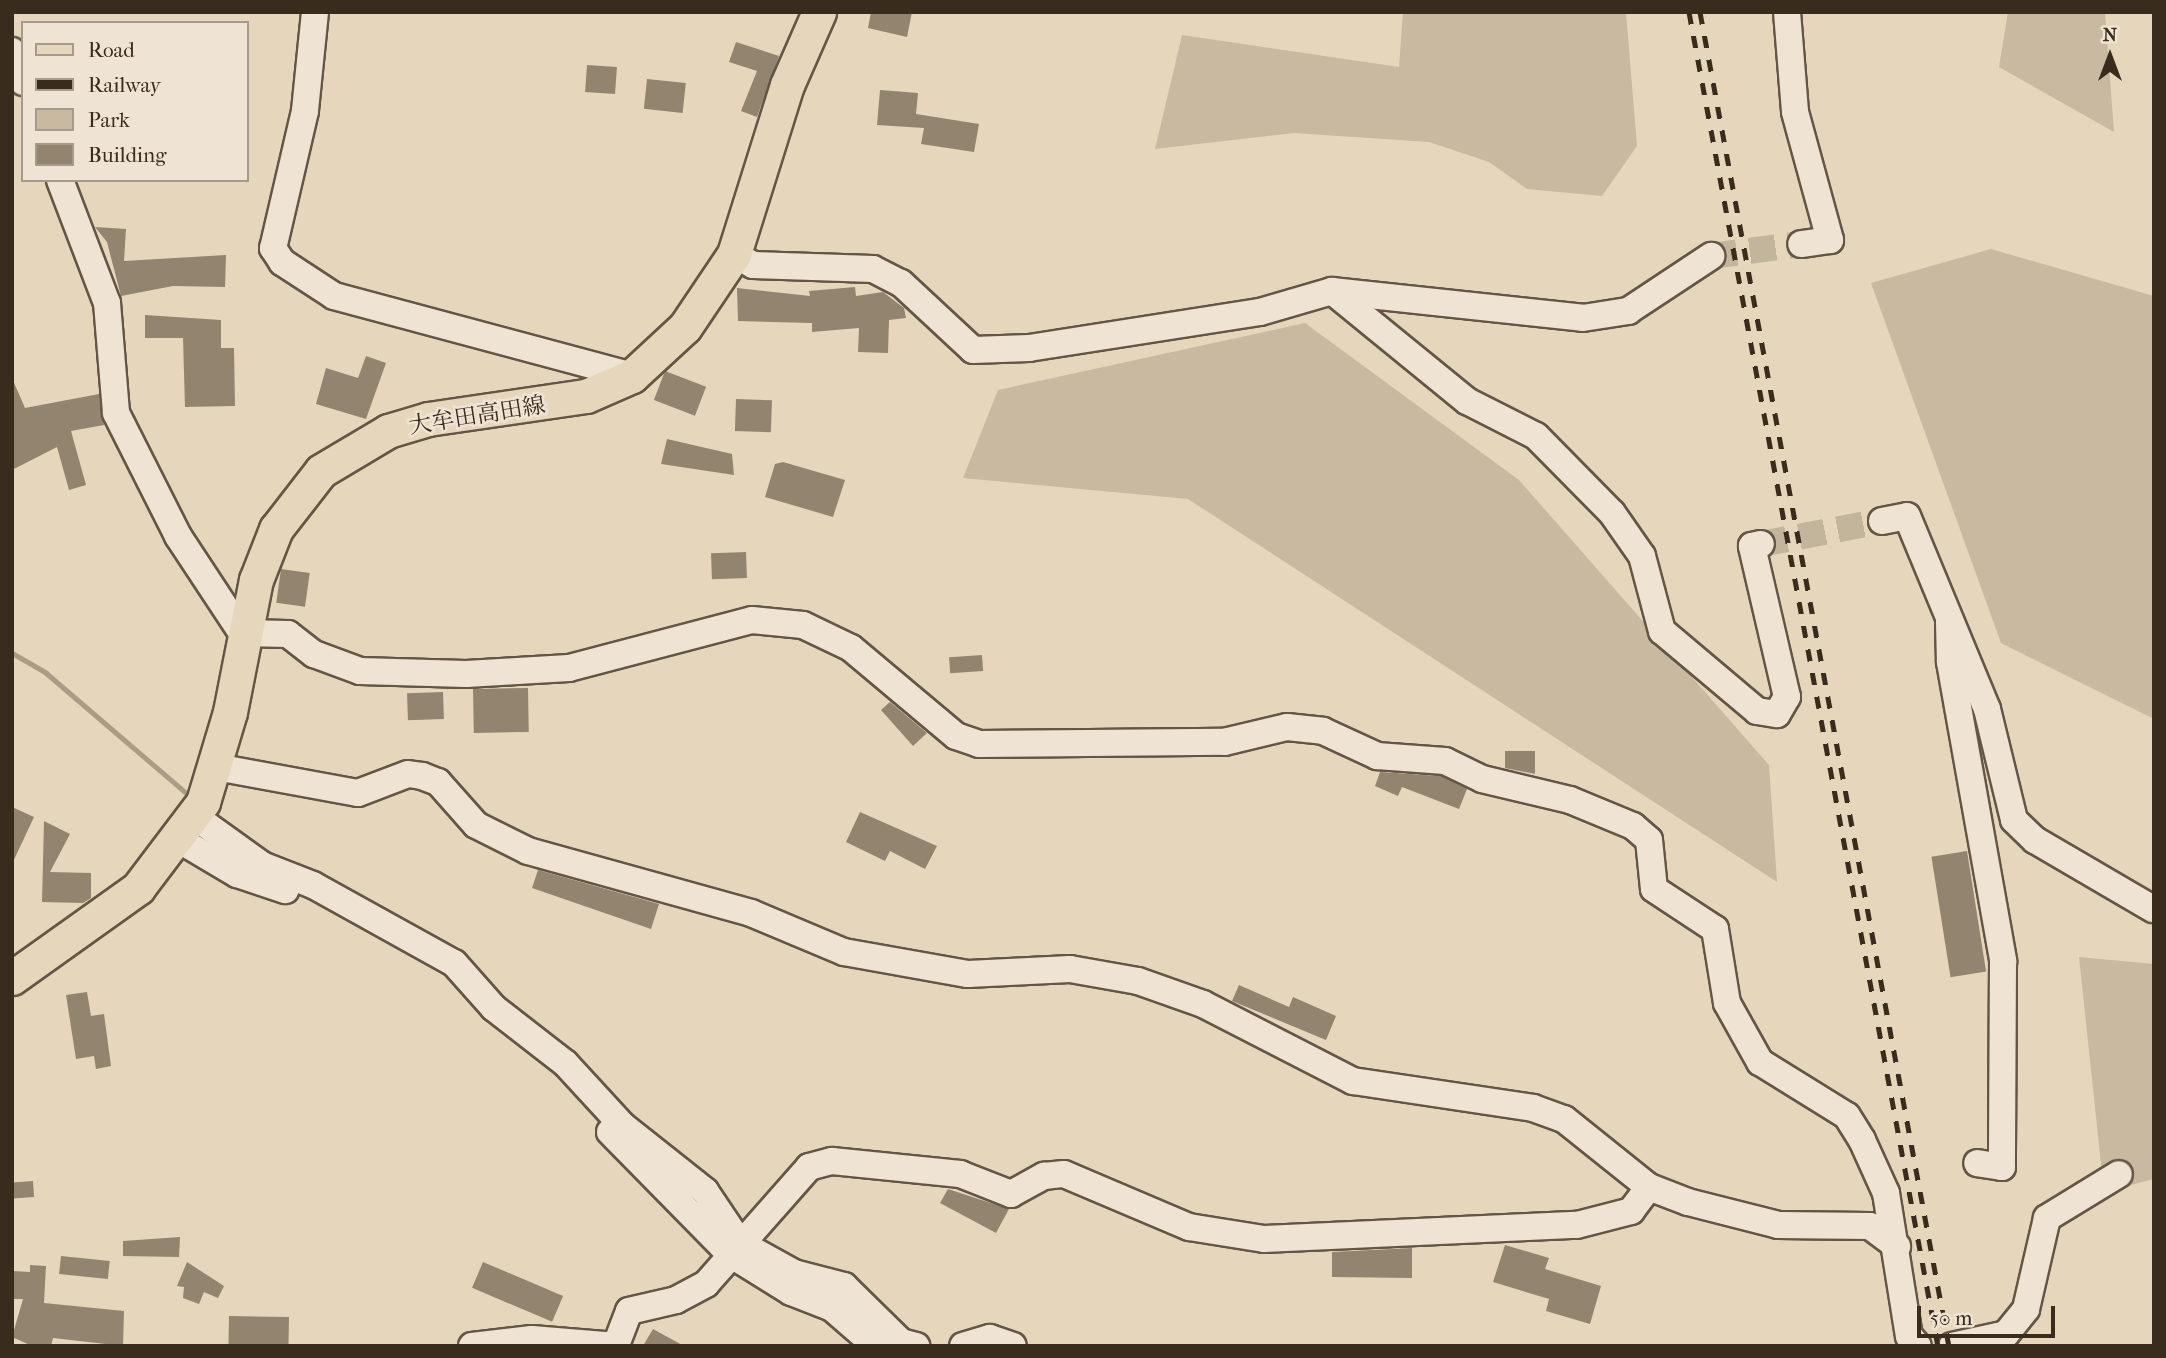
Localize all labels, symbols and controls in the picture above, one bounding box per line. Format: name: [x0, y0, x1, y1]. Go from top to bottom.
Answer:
legend: [21, 21, 248, 182]
north arrow: [2075, 21, 2145, 91]
text: N: [2103, 24, 2117, 46]
text: Road: [88, 38, 135, 62]
text: Railway: [88, 73, 161, 97]
text: Park: [88, 108, 130, 132]
text: Building: [88, 143, 166, 167]
street label: 大牟田高田線: [407, 392, 547, 440]
scale bar: [1921, 1292, 2059, 1336]
text: 50 m: [1930, 1306, 1973, 1330]

